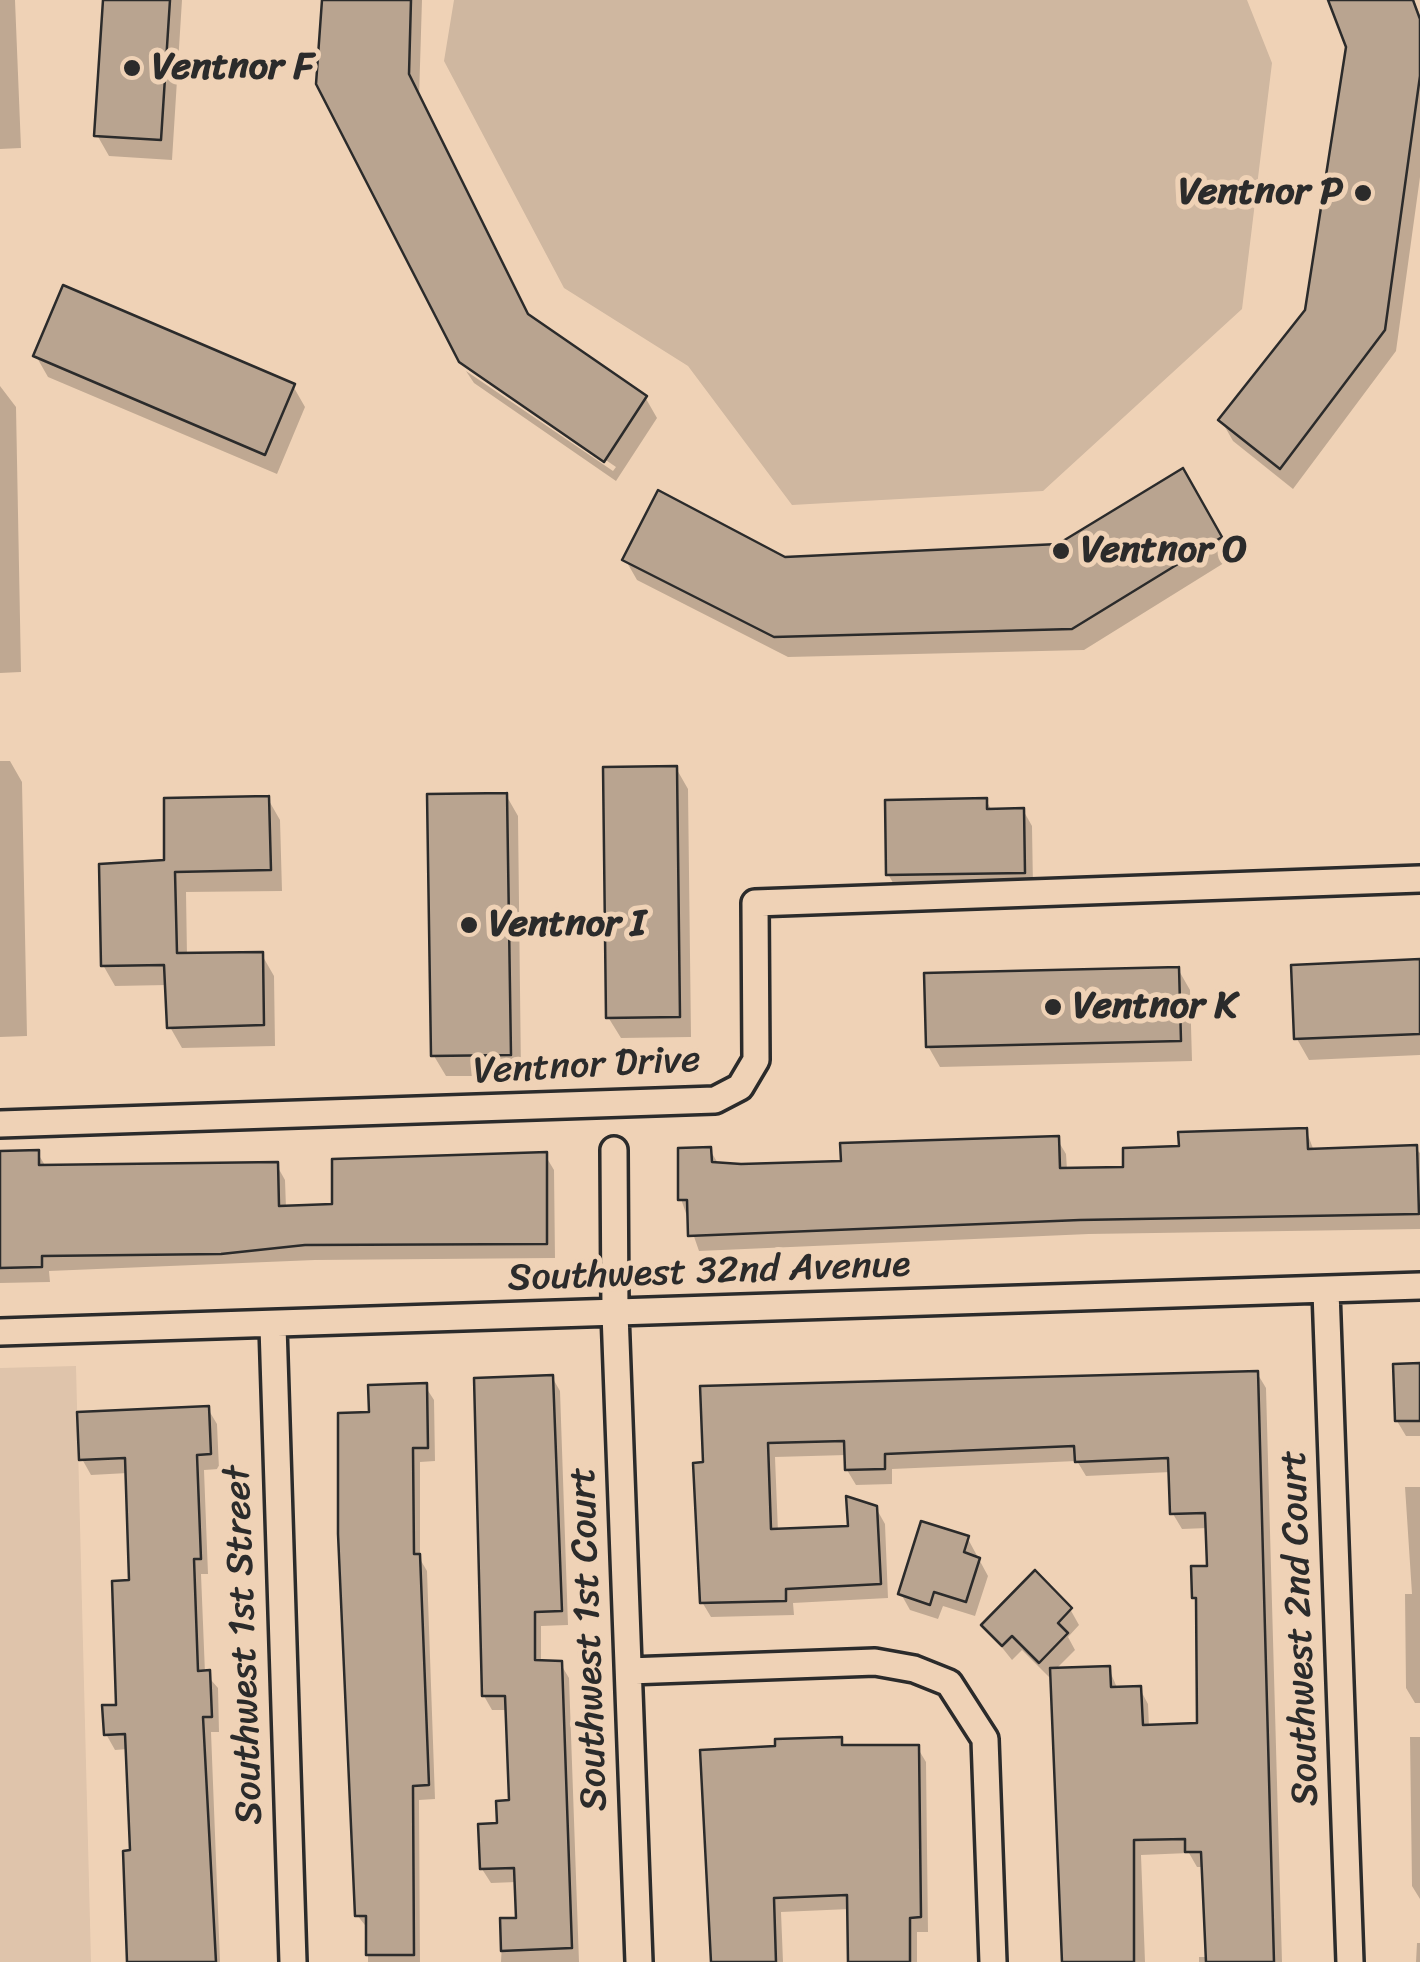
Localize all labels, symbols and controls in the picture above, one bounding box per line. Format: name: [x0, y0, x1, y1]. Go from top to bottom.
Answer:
place label: Ventnor F: [152, 45, 314, 91]
marker: Ventnor F: [121, 57, 143, 79]
place label: Ventnor P: [1178, 170, 1343, 216]
marker: Ventnor P: [1352, 182, 1374, 204]
place label: Ventnor O: [1081, 528, 1247, 574]
marker: Ventnor O: [1050, 540, 1072, 562]
place label: Ventnor I: [489, 902, 646, 948]
marker: Ventnor I: [458, 914, 480, 936]
place label: Ventnor K: [1073, 984, 1238, 1030]
marker: Ventnor K: [1042, 996, 1064, 1018]
street label: Ventnor Drive: [472, 1038, 702, 1096]
street label: Southwest 32nd Avenue: [507, 1243, 911, 1303]
street label: Southwest 2nd Court: [1272, 1449, 1330, 1807]
street label: Southwest 1st Street: [216, 1465, 274, 1825]
street label: Southwest 1st Court: [561, 1466, 619, 1812]

